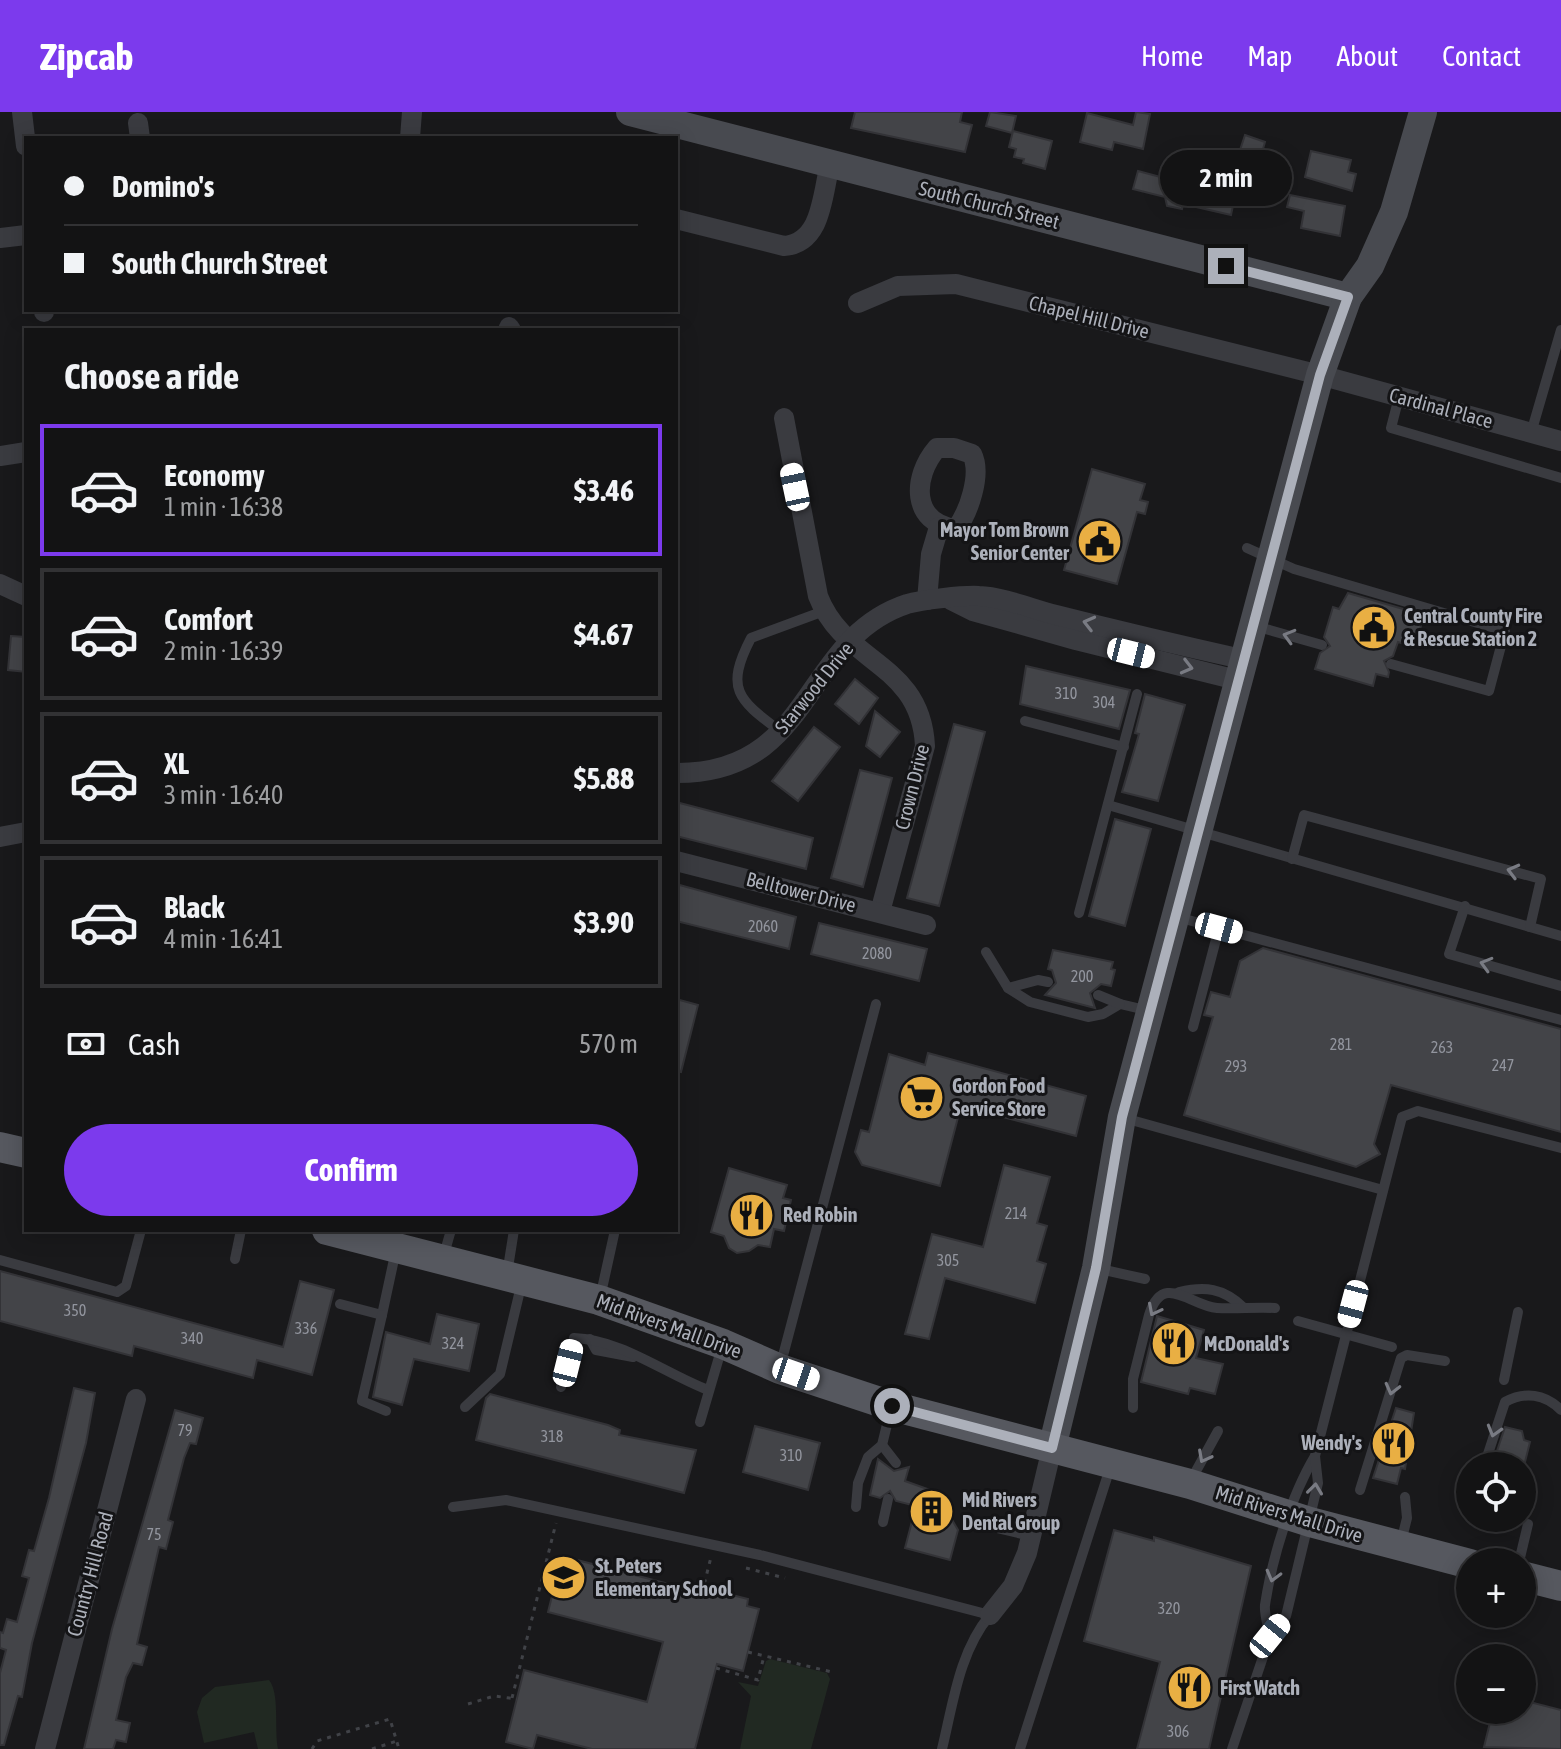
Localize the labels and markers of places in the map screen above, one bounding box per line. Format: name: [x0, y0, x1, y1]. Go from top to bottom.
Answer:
place label: Mayor Tom Brown Senior Center: [940, 518, 1070, 564]
public building icon: Mayor Tom Brown Senior Center: [1076, 518, 1124, 566]
public building icon: Central County Fire & Rescue Station 2: [1349, 604, 1397, 652]
place label: Central County Fire & Rescue Station 2: [1404, 604, 1543, 650]
supermarket icon: Gordon Food Service Store: [897, 1074, 945, 1122]
place label: Gordon Food Service Store: [952, 1074, 1046, 1120]
restaurant icon: Red Robin: [728, 1191, 776, 1239]
place label: Red Robin: [783, 1203, 857, 1226]
restaurant icon: McDonald's: [1149, 1320, 1197, 1368]
place label: McDonald's: [1204, 1332, 1289, 1355]
restaurant icon: Wendy's: [1369, 1419, 1417, 1467]
place label: Wendy's: [1300, 1431, 1362, 1454]
building icon: Mid Rivers Dental Group: [907, 1487, 955, 1535]
place label: Mid Rivers Dental Group: [962, 1488, 1060, 1534]
school or university icon: St. Peters Elementary School: [540, 1554, 588, 1602]
place label: St. Peters Elementary School: [595, 1554, 733, 1600]
restaurant icon: First Watch: [1165, 1664, 1213, 1712]
place label: First Watch: [1220, 1676, 1300, 1699]

